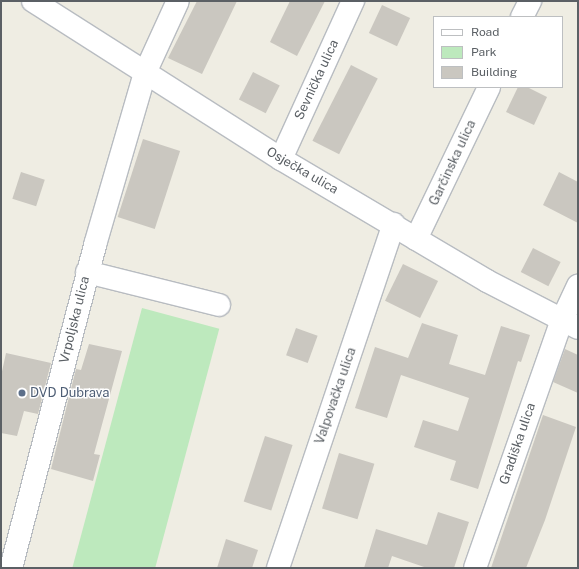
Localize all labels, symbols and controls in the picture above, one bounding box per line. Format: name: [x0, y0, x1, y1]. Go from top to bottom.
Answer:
legend: [433, 16, 563, 88]
text: Road: [471, 25, 499, 39]
street label: Sevnička ulica: [292, 37, 342, 123]
text: Park: [471, 45, 497, 59]
text: Building: [471, 65, 517, 79]
street label: Garčinska ulica: [426, 118, 480, 208]
street label: Osječka ulica: [263, 144, 341, 198]
street label: Vrpoljska ulica: [57, 275, 93, 365]
street label: Valpovačka ulica: [312, 346, 360, 446]
place label: DVD Dubrava: [30, 385, 109, 401]
marker: DVD Dubrava: [17, 388, 27, 398]
street label: Gradiška ulica: [497, 401, 539, 487]

